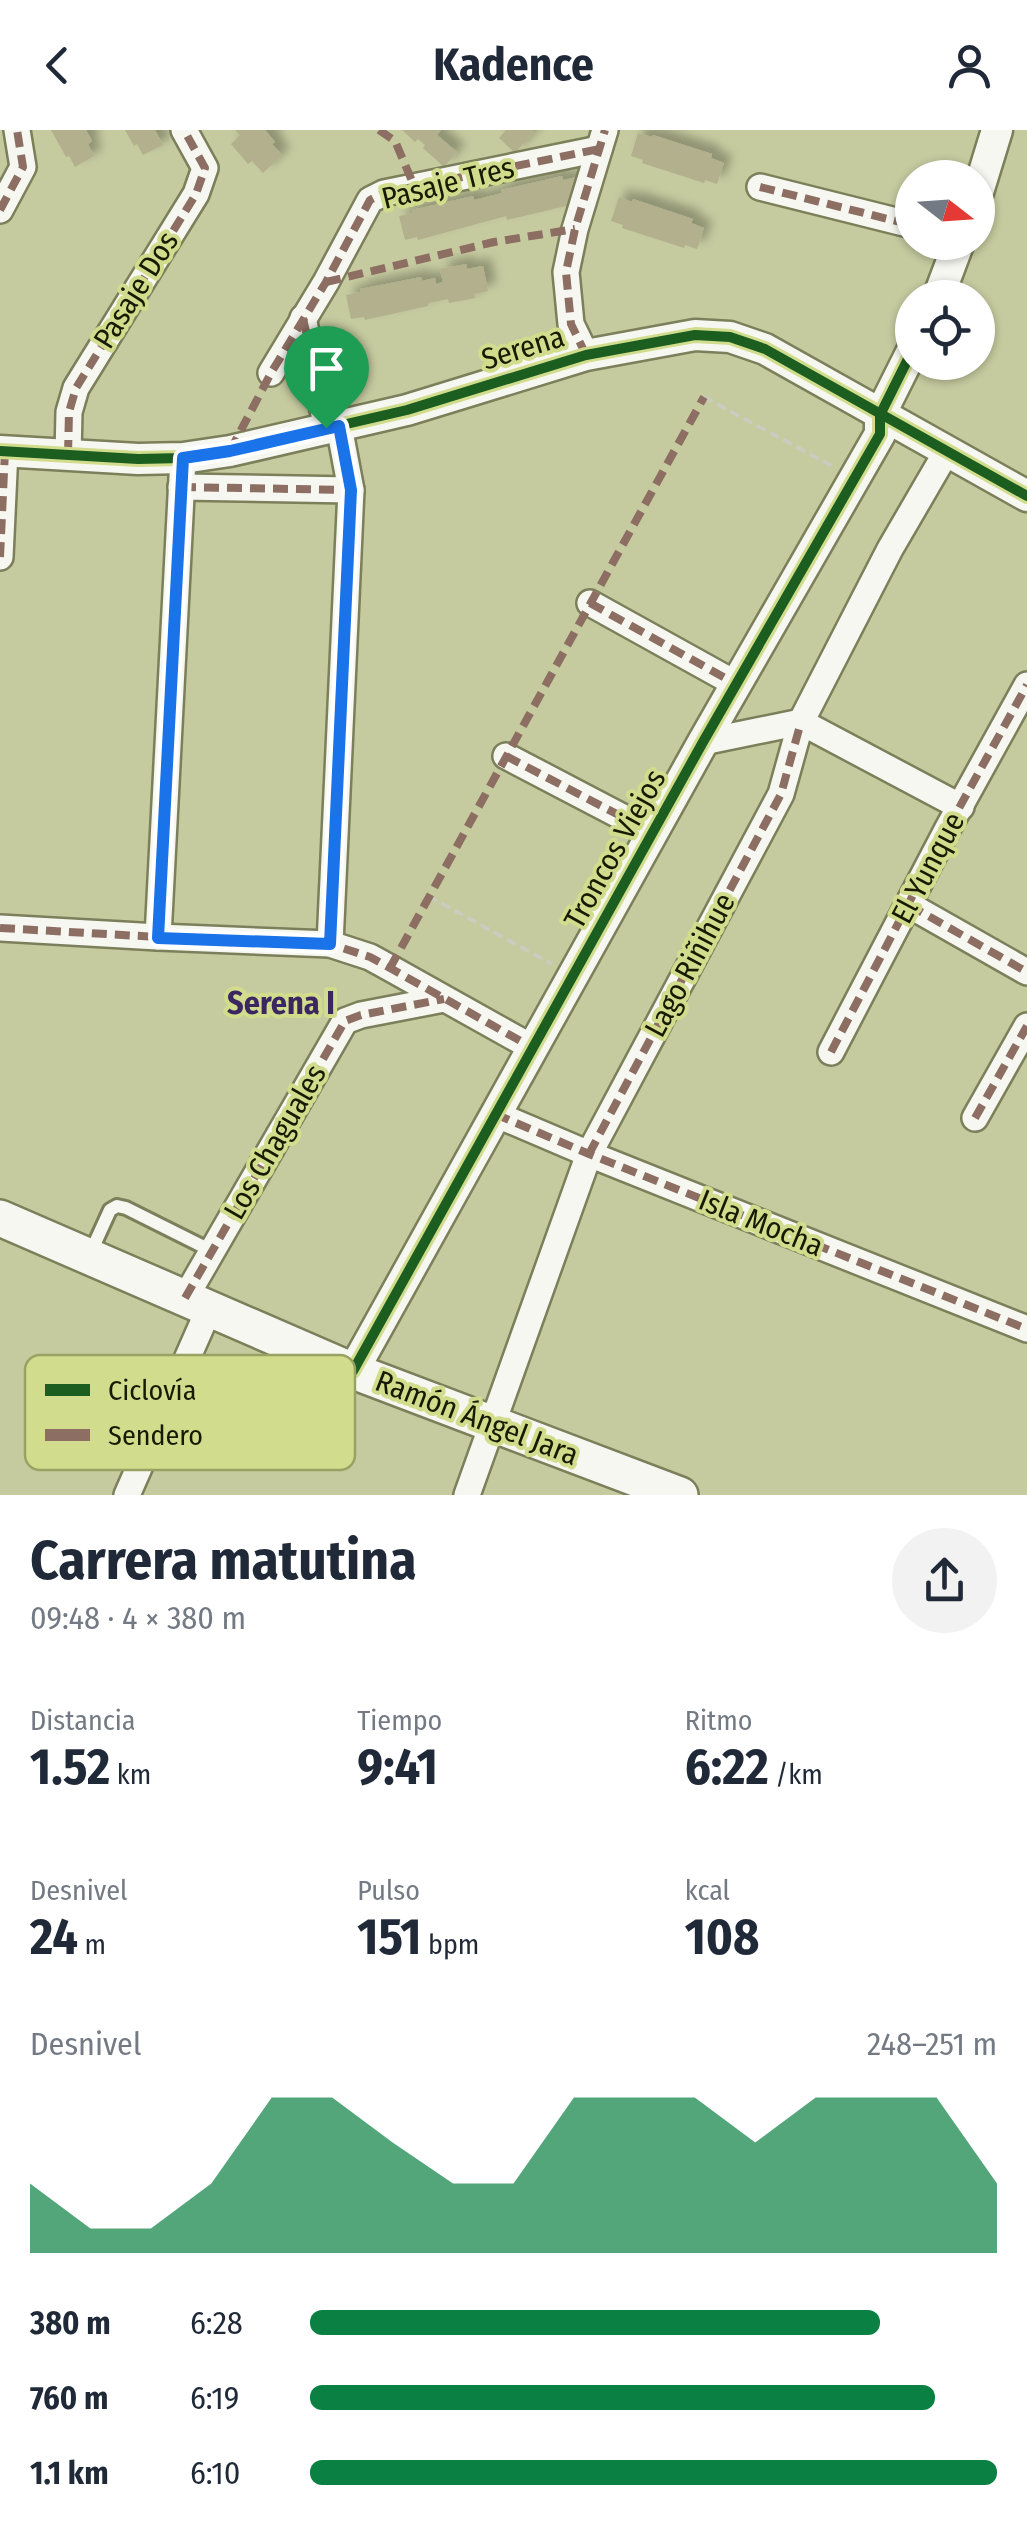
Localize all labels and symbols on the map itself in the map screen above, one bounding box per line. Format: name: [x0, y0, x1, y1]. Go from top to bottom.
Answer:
street label: Pasaje Tres: [378, 149, 518, 217]
north arrow: [895, 160, 995, 260]
street label: Pasaje Dos: [86, 225, 186, 355]
street label: Serena: [477, 318, 569, 378]
pin: [284, 326, 369, 429]
street label: Troncos Viejos: [557, 763, 673, 935]
street label: El Yunque: [884, 806, 972, 930]
street label: Lago Riñihue: [637, 887, 743, 1043]
district label: Serena I: [227, 984, 335, 1022]
street label: Los Chaguales: [216, 1058, 334, 1226]
street label: Isla Mocha: [694, 1182, 828, 1264]
legend: [25, 1355, 355, 1470]
street label: Ramón Ángel Jara: [370, 1363, 584, 1473]
text: Ciclovía: [108, 1374, 196, 1407]
text: Sendero: [108, 1419, 203, 1452]

